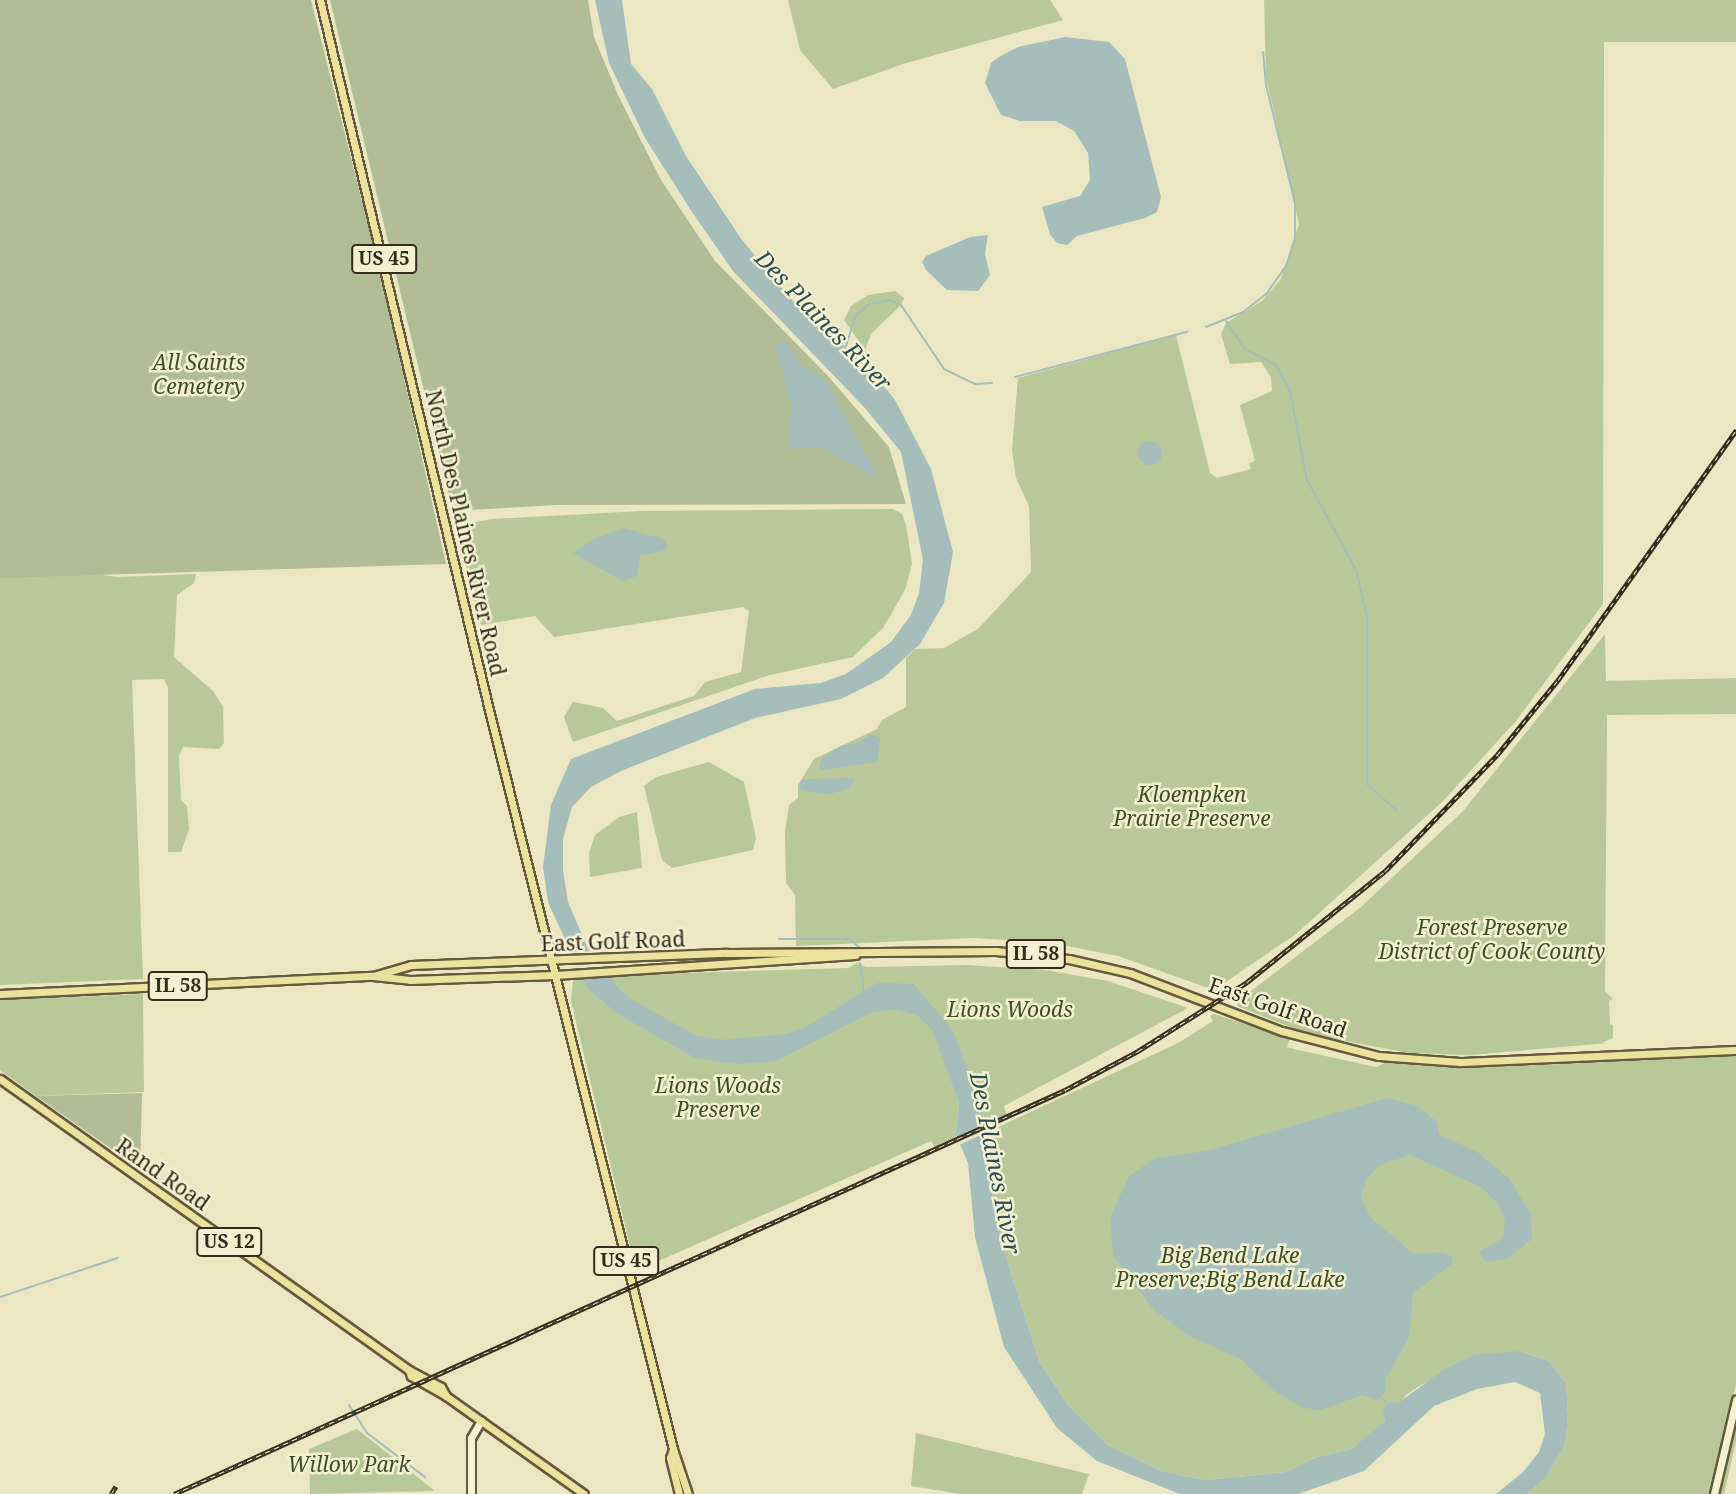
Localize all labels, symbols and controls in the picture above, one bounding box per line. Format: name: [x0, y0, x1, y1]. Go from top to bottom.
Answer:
road number: US 45: [351, 244, 417, 274]
water label: Des Plaines River: [750, 244, 898, 396]
park label: All Saints Cemetery: [152, 349, 246, 399]
street label: North Des Plaines River Road: [421, 387, 511, 679]
park label: Kloempken Prairie Preserve: [1113, 781, 1271, 831]
park label: Forest Preserve District of Cook County: [1379, 914, 1605, 964]
street label: East Golf Road: [540, 926, 686, 956]
road number: IL 58: [1004, 938, 1068, 970]
road number: IL 58: [146, 970, 210, 1002]
street label: East Golf Road: [1206, 972, 1350, 1042]
park label: Lions Woods: [947, 996, 1073, 1022]
water label: Des Plaines River: [965, 1070, 1027, 1256]
park label: Lions Woods Preserve: [655, 1072, 781, 1122]
street label: Rand Road: [111, 1133, 215, 1215]
road number: US 12: [196, 1226, 262, 1258]
park label: Big Bend Lake Preserve;Big Bend Lake: [1115, 1242, 1345, 1292]
road number: US 45: [593, 1246, 659, 1276]
park label: Willow Park: [288, 1451, 410, 1477]

